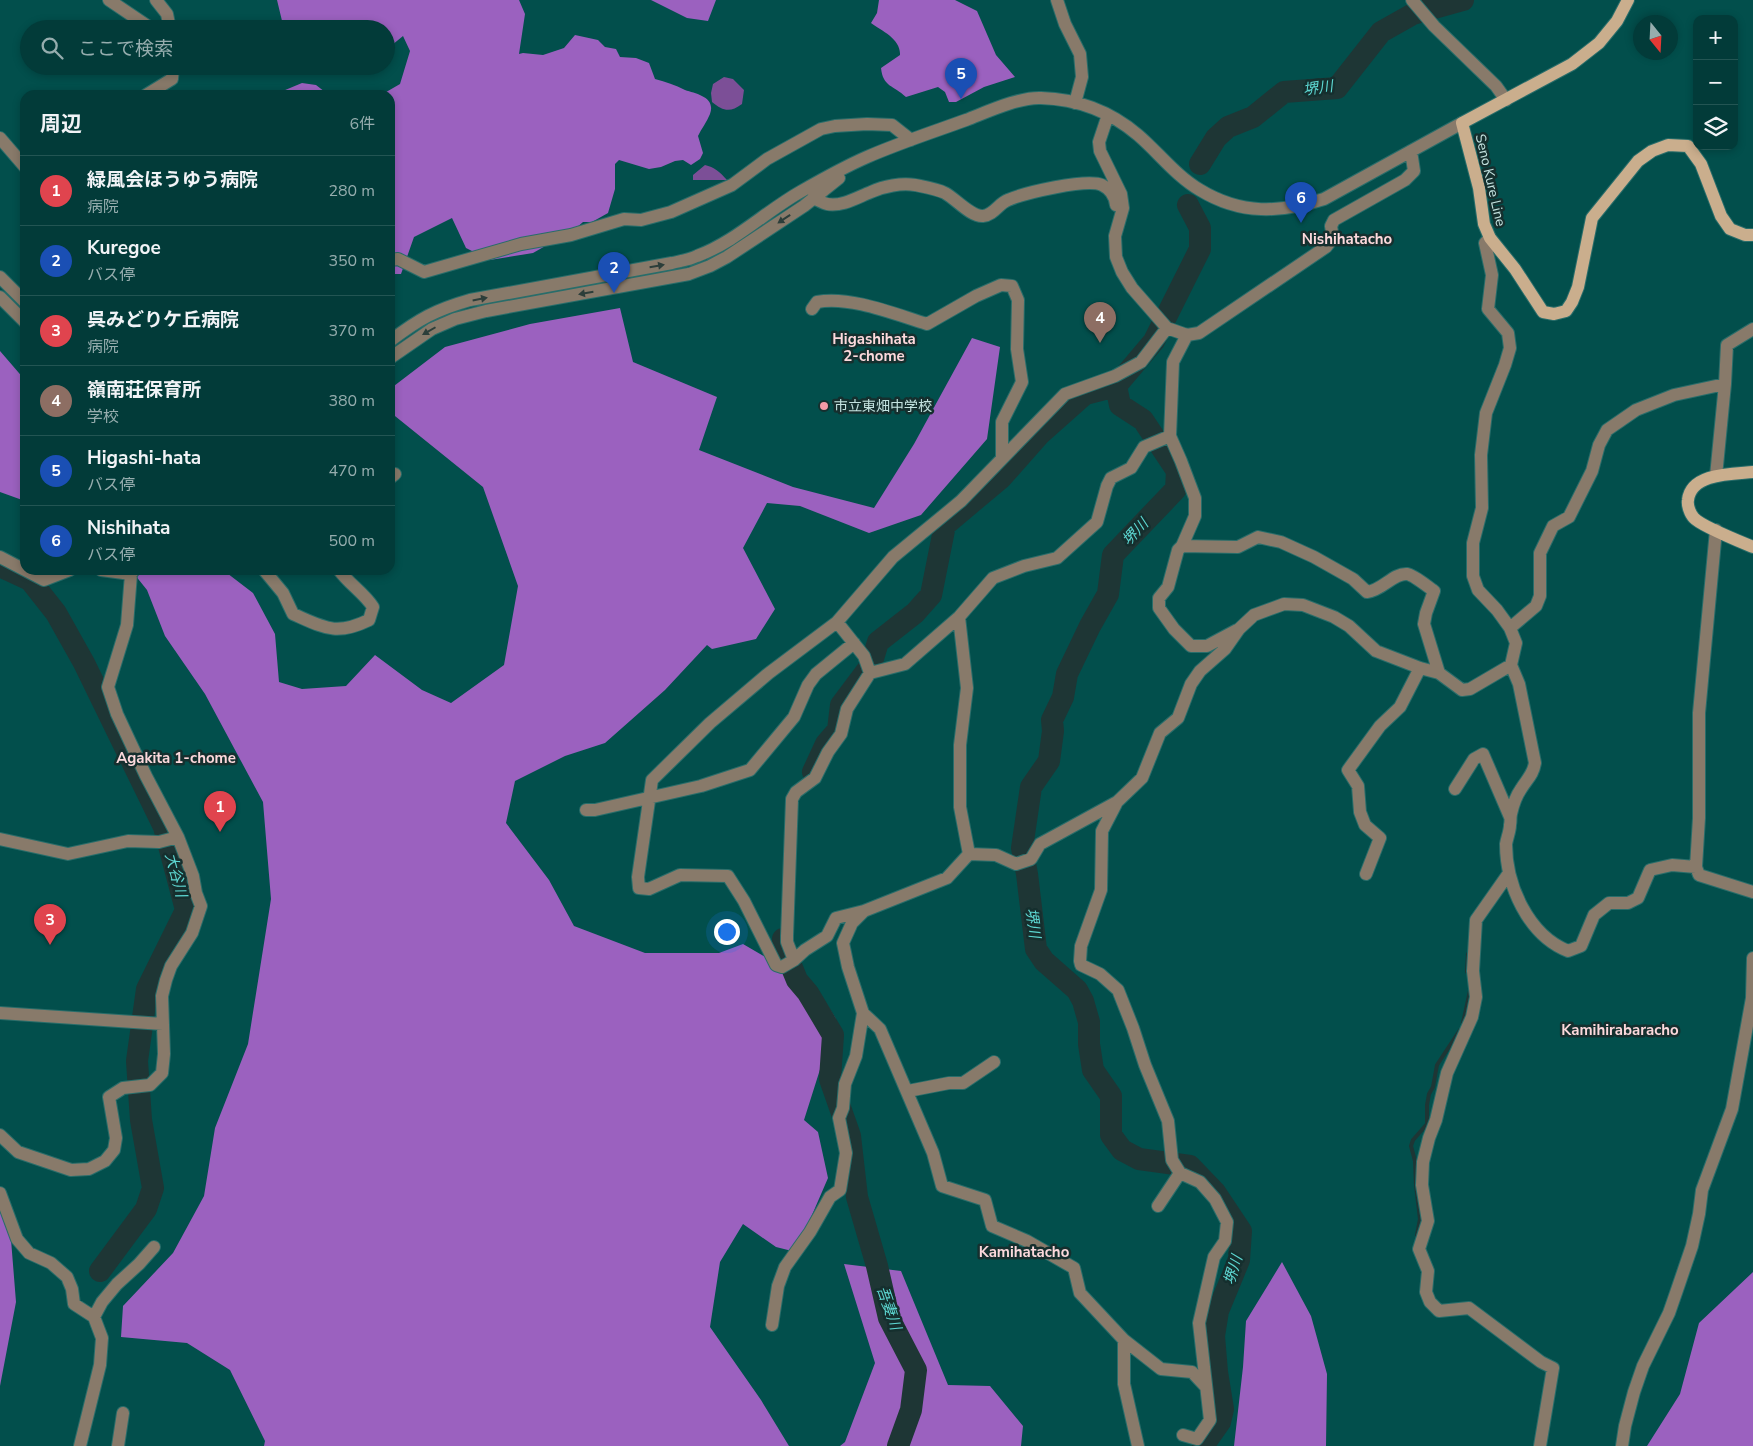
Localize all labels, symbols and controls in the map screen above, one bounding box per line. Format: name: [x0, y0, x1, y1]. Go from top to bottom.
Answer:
north arrow: [1633, 15, 1678, 60]
map controls: [1693, 15, 1738, 150]
button: +: [1693, 15, 1738, 60]
search box: [20, 20, 395, 75]
icon: search: [38, 34, 66, 62]
text: ここで検索: [78, 36, 173, 62]
pin: 5: [945, 58, 977, 99]
button: −: [1693, 60, 1738, 105]
water label: 堺川: [1302, 76, 1336, 100]
button: layers: [1693, 105, 1738, 150]
text: 周辺: [40, 110, 82, 138]
text: 6件: [349, 113, 375, 135]
street label: Seno Kure Line: [1471, 132, 1510, 228]
text: 緑風会ほうゆう病院: [87, 167, 258, 193]
text: 1: [51, 180, 61, 202]
text: 280 m: [328, 180, 375, 202]
pin: 6: [1285, 182, 1317, 223]
text: 病院: [87, 196, 119, 218]
one-way arrow: [777, 214, 791, 224]
district label: Nishihatacho: [1302, 229, 1393, 249]
text: Kuregoe: [87, 235, 161, 261]
text: 2: [51, 250, 61, 272]
text: 350 m: [328, 250, 375, 272]
pin: 2: [598, 252, 630, 293]
one-way arrow: [650, 262, 665, 270]
text: バス停: [87, 264, 135, 286]
one-way arrow: [578, 289, 593, 297]
one-way arrow: [473, 294, 489, 302]
pin: 4: [1084, 302, 1116, 343]
text: 呉みどりケ丘病院: [87, 307, 239, 333]
text: 3: [51, 320, 61, 342]
text: 370 m: [328, 320, 375, 342]
one-way arrow: [421, 327, 436, 335]
district label: Higashihata 2-chome: [832, 329, 916, 366]
text: 病院: [87, 336, 119, 358]
text: 嶺南荘保育所: [87, 377, 201, 403]
text: 4: [51, 390, 61, 412]
text: 380 m: [328, 390, 375, 412]
place label: 市立東畑中学校: [834, 397, 932, 416]
marker: 市立東畑中学校: [818, 400, 830, 412]
text: 学校: [87, 406, 119, 428]
text: Higashi-hata: [87, 445, 201, 471]
text: 5: [51, 460, 61, 482]
text: 470 m: [328, 460, 375, 482]
text: バス停: [87, 474, 135, 496]
water label: 堺川: [1117, 513, 1154, 550]
text: Nishihata: [87, 515, 171, 541]
text: 6: [51, 530, 61, 552]
text: 500 m: [328, 530, 375, 552]
text: バス停: [87, 544, 135, 566]
district label: Agakita 1-chome: [116, 748, 236, 768]
pin: 1: [204, 791, 236, 832]
water label: 大谷川: [161, 851, 192, 901]
pin: 3: [34, 904, 66, 945]
water label: 堺川: [1021, 907, 1045, 941]
your location: [714, 919, 740, 945]
district label: Kamihirabaracho: [1561, 1020, 1679, 1040]
district label: Kamihatacho: [979, 1242, 1070, 1262]
water label: 堺川: [1219, 1251, 1248, 1287]
water label: 吾妻川: [872, 1283, 906, 1334]

